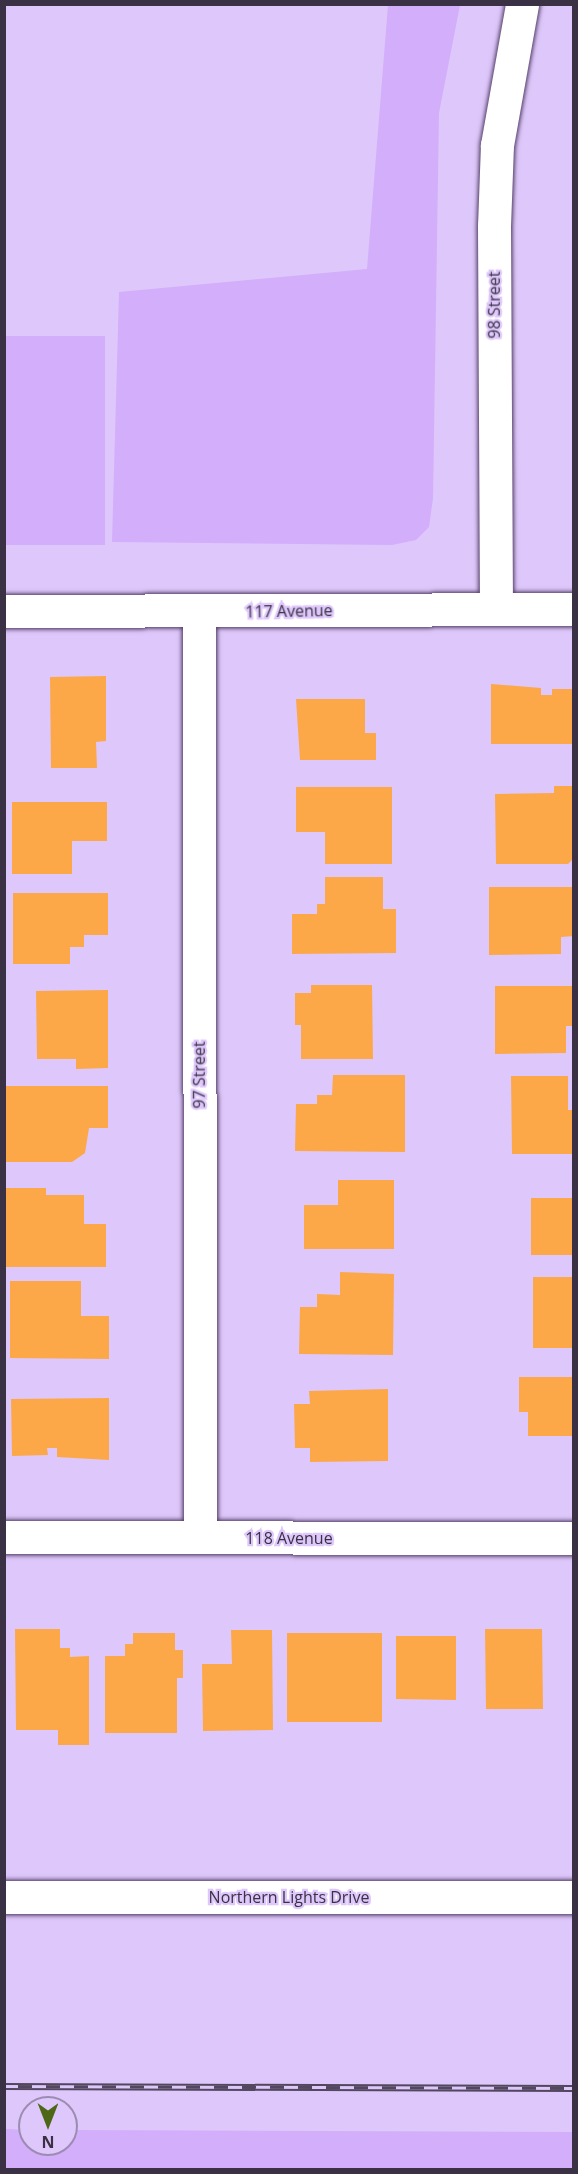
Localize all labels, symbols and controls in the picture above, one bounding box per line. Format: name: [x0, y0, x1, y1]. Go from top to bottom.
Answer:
street label: 98 Street: [484, 271, 504, 339]
street label: 117 Avenue: [245, 601, 333, 621]
street label: 97 Street: [189, 1041, 209, 1109]
street label: 118 Avenue: [245, 1528, 333, 1548]
street label: Northern Lights Drive: [209, 1887, 369, 1907]
north arrow: [18, 2096, 78, 2156]
text: N: [42, 2131, 55, 2153]

